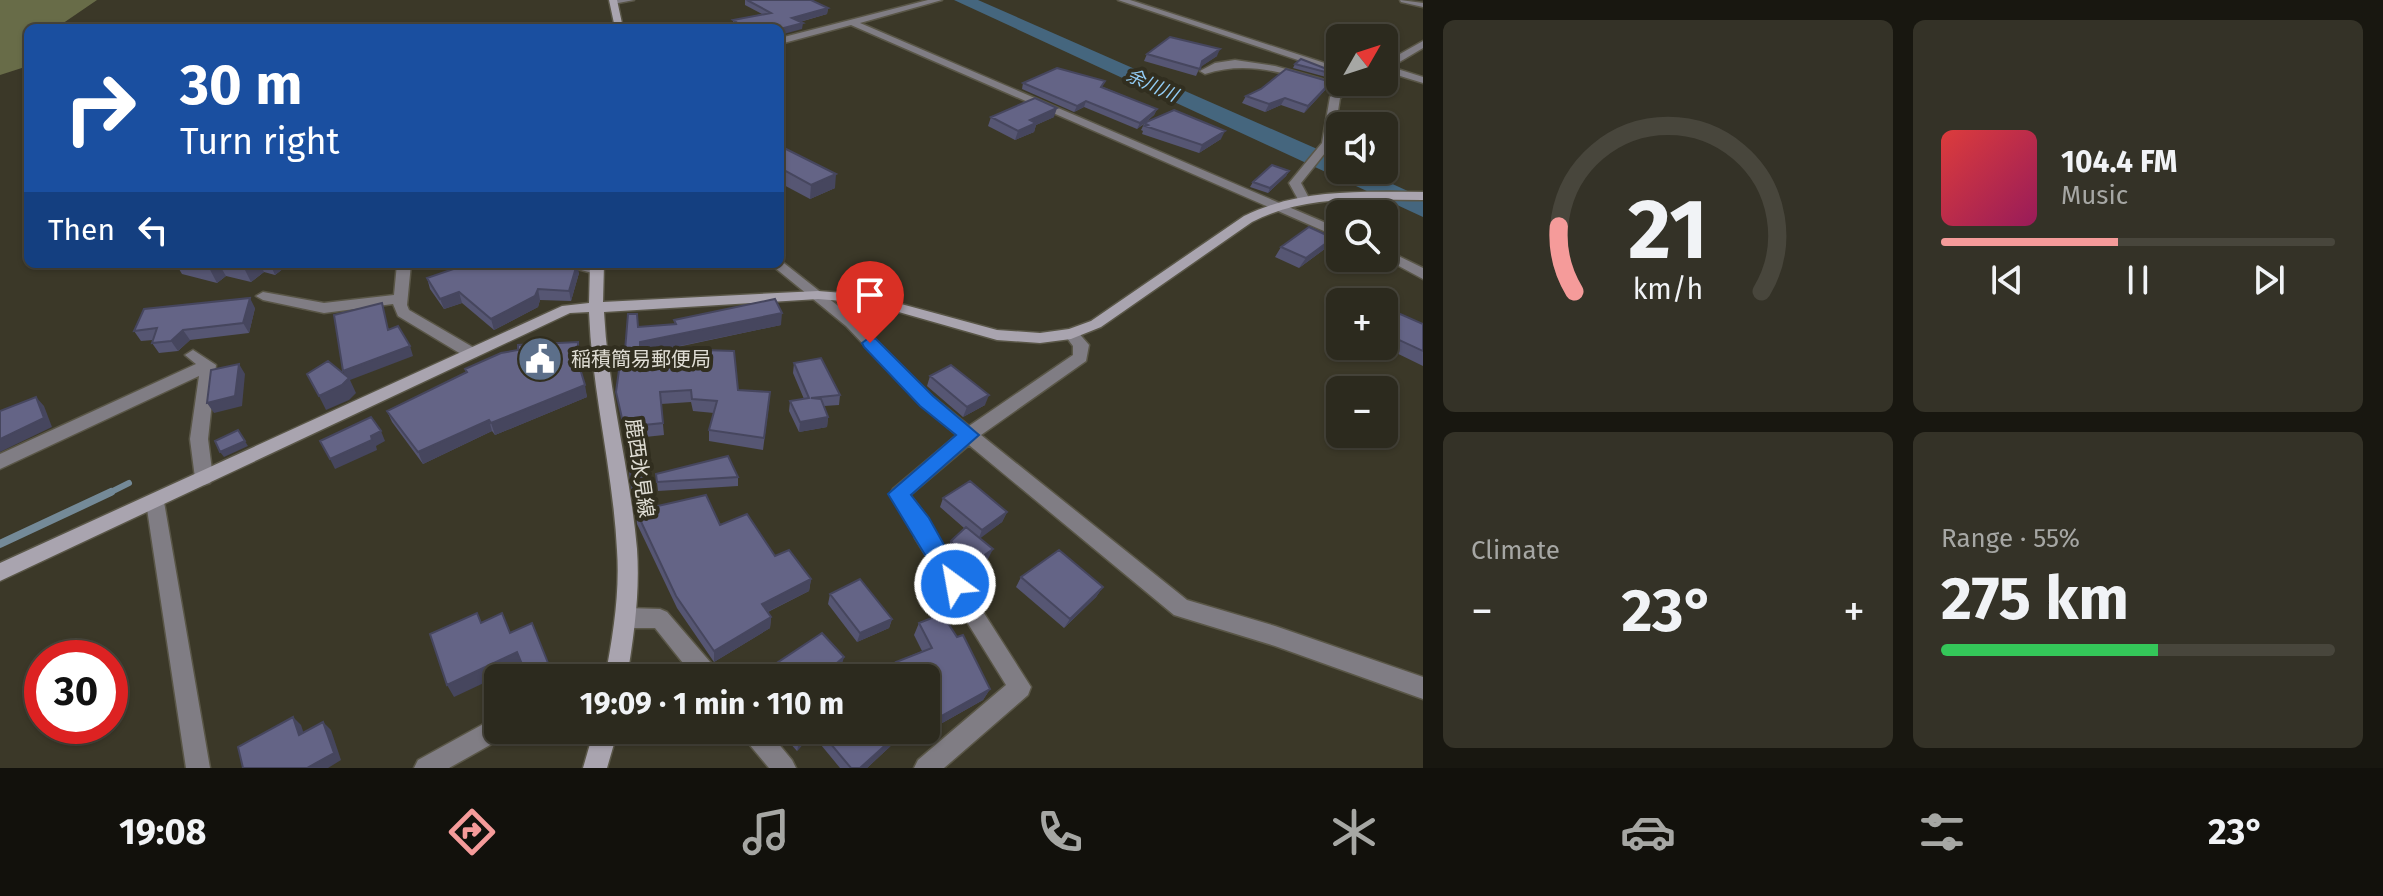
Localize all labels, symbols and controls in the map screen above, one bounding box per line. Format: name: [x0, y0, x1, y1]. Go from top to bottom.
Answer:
north arrow: [1326, 24, 1398, 96]
map controls: [1326, 24, 1398, 448]
text: 30 m: [180, 52, 302, 119]
icon: right: [48, 56, 152, 160]
water label: 余川川: [1123, 64, 1183, 107]
button: sound: [1326, 112, 1398, 184]
text: Turn right: [180, 120, 340, 164]
text: 104.4 FM: [2061, 144, 2177, 180]
text: 21: [1628, 179, 1708, 279]
text: Music: [2061, 180, 2128, 211]
button: search: [1326, 200, 1398, 272]
icon: left: [131, 208, 175, 252]
text: Then: [48, 212, 115, 248]
icon: previous: [1985, 258, 2029, 302]
icon: pause: [2116, 258, 2160, 302]
icon: next: [2247, 258, 2291, 302]
pin: [836, 261, 904, 343]
text: km/h: [1633, 272, 1703, 307]
icon: arrive: [848, 273, 892, 317]
button: +: [1326, 288, 1398, 360]
public building icon: 稲積簡易郵便局: [516, 335, 564, 383]
place label: 稲積簡易郵便局: [571, 347, 711, 371]
button: −: [1326, 376, 1398, 448]
street label: 鹿西氷見線: [621, 417, 659, 519]
text: Range · 55%: [1941, 523, 2080, 554]
text: Climate: [1471, 535, 1560, 566]
position arrow: [913, 542, 997, 626]
text: 275 km: [1941, 563, 2129, 635]
text: 23°: [1621, 575, 1715, 647]
text: −: [1471, 585, 1493, 638]
text: +: [1843, 585, 1865, 638]
speed limit sign: 30: [24, 640, 128, 744]
text: 19:09 · 1 min · 110 m: [580, 686, 844, 722]
icon: directions: [444, 804, 500, 860]
icon: music: [738, 804, 794, 860]
icon: phone: [1032, 804, 1088, 860]
icon: climate: [1326, 804, 1382, 860]
icon: car: [1620, 804, 1676, 860]
icon: filters: [1914, 804, 1970, 860]
text: 19:08: [119, 810, 206, 854]
text: 23°: [2208, 810, 2264, 854]

